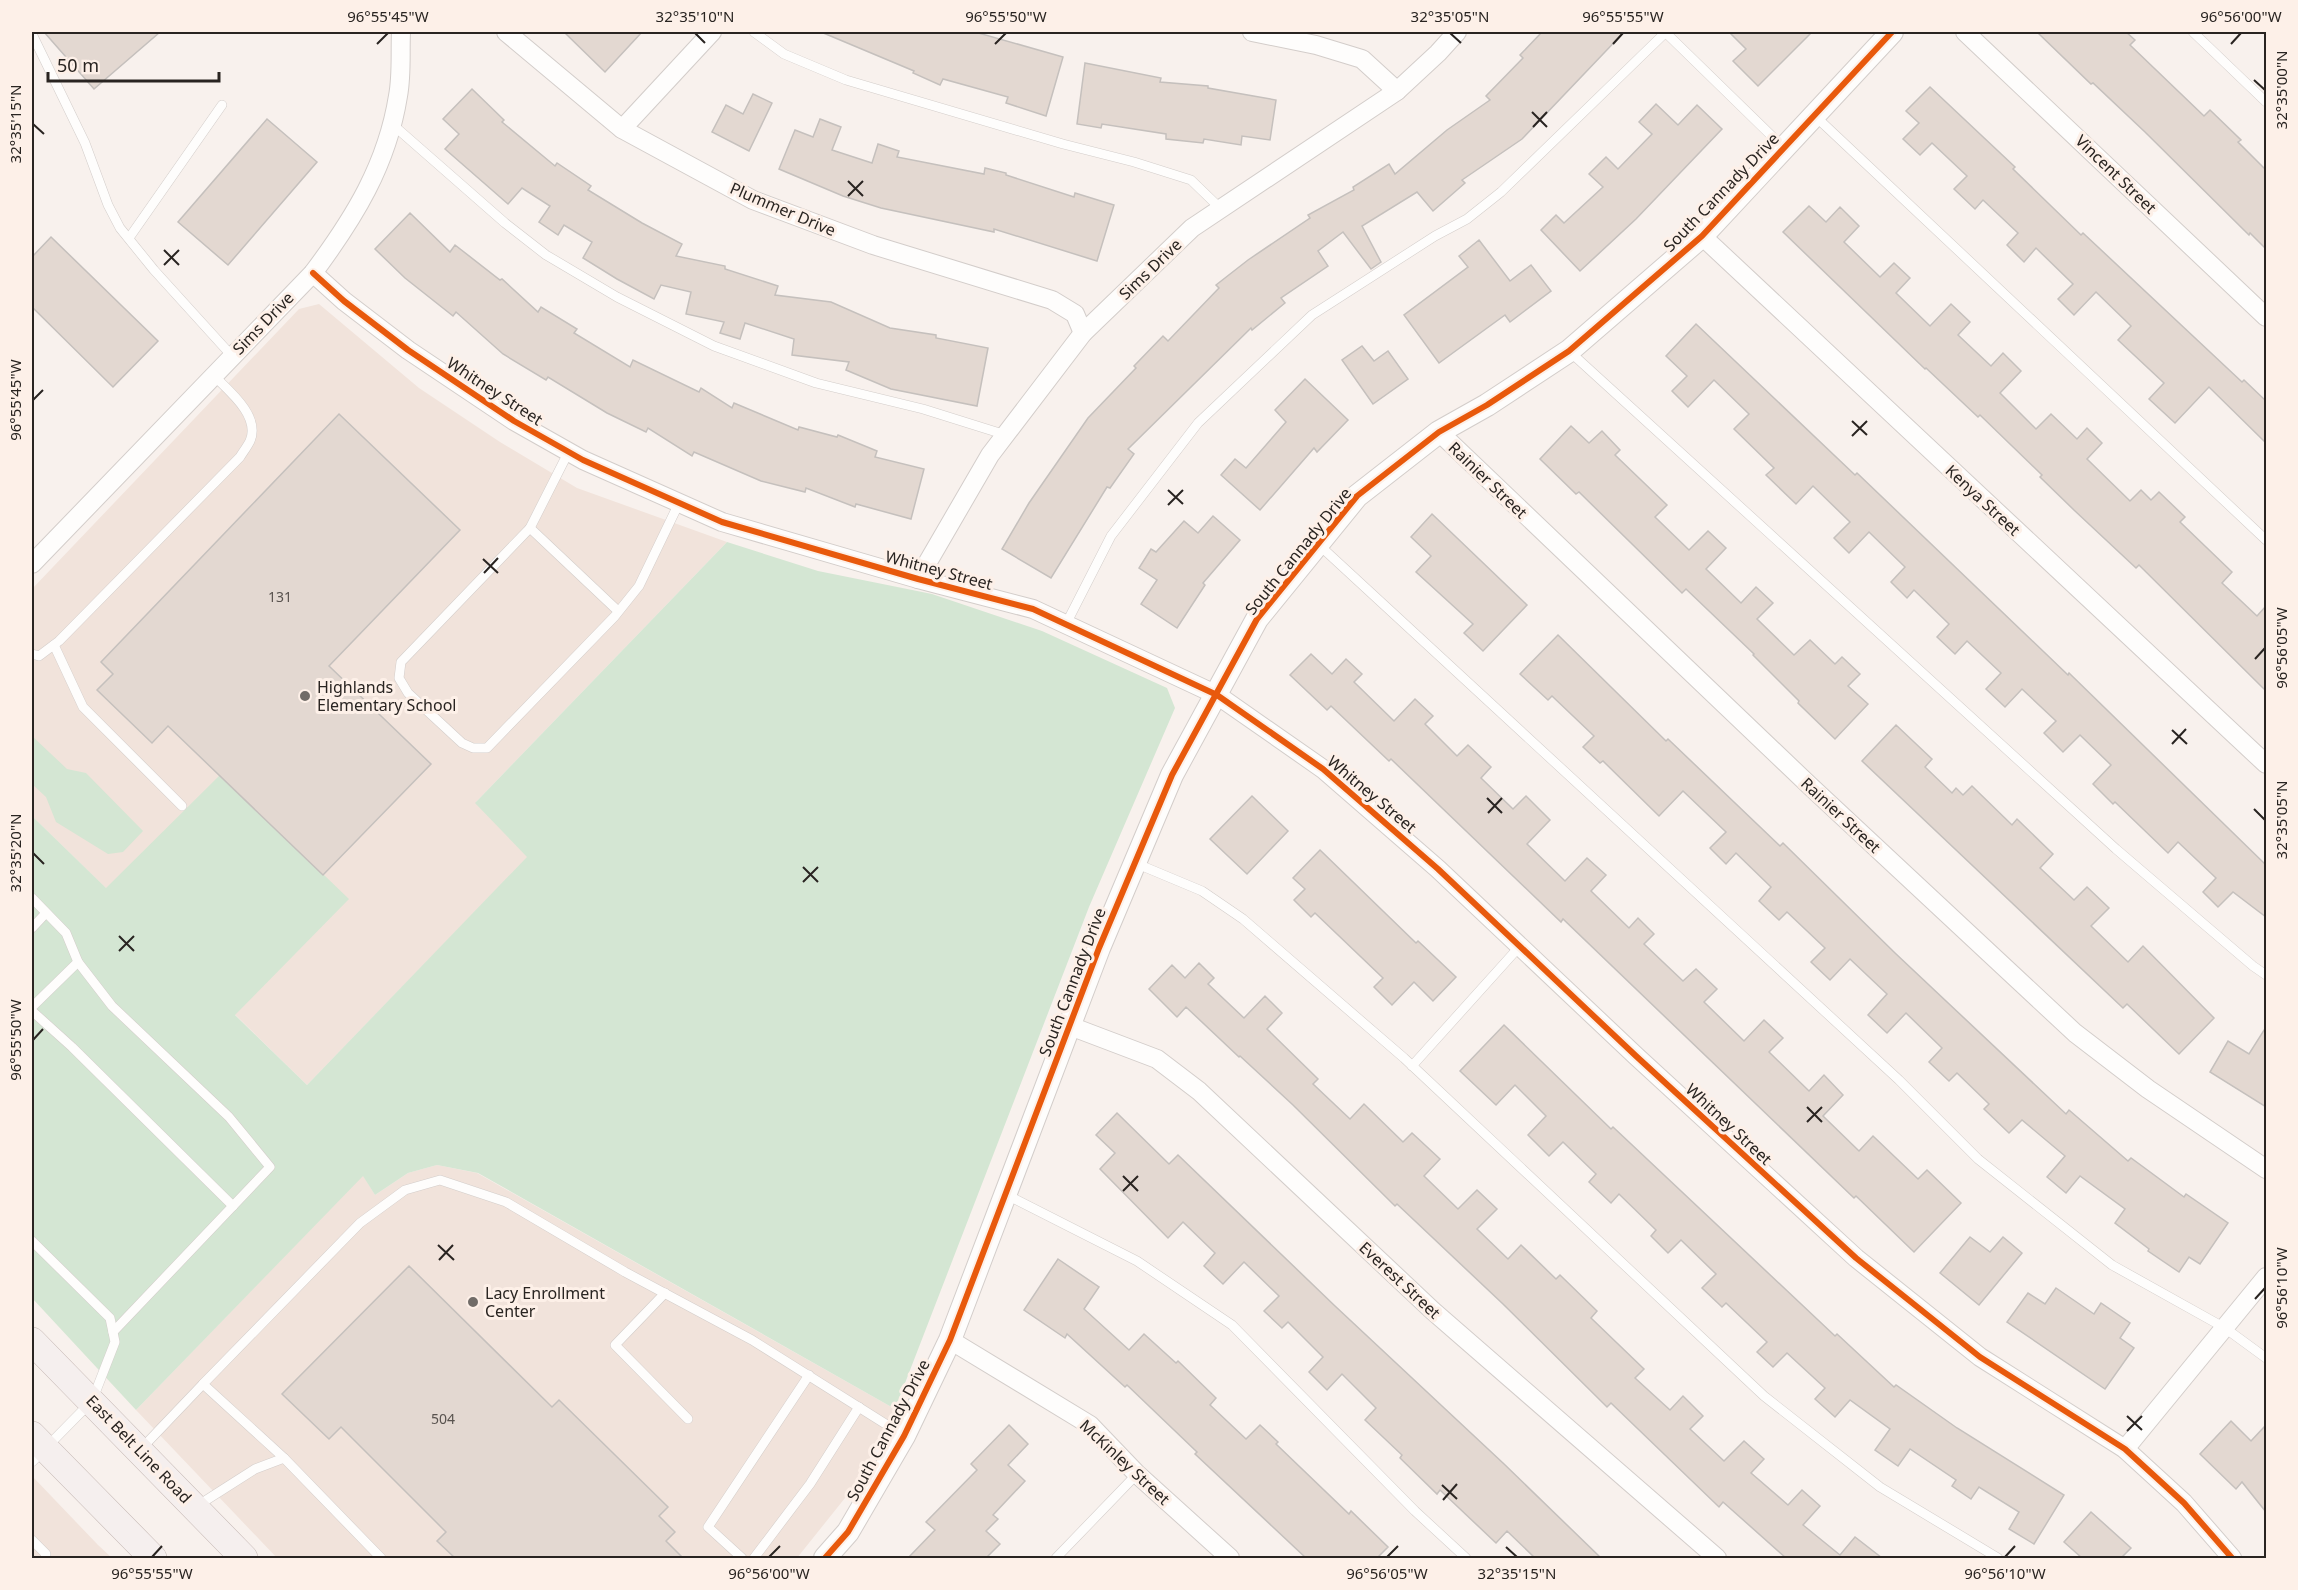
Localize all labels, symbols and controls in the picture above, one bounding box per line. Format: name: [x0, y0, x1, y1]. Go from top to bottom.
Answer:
text: 96°55'45"W: [347, 6, 429, 26]
text: 32°35'10"N: [656, 6, 734, 26]
text: 96°55'50"W: [965, 6, 1047, 26]
text: 32°35'05"N: [1411, 6, 1489, 26]
text: 96°55'55"W: [1582, 6, 1664, 26]
text: 96°56'00"W: [2200, 6, 2282, 26]
scale bar: [48, 45, 219, 83]
text: 32°35'00"N: [2271, 51, 2291, 129]
text: 50 m: [57, 53, 99, 77]
text: 32°35'15"N: [5, 85, 25, 163]
street label: South Cannady Drive: [1658, 128, 1784, 256]
street label: Vincent Street: [2071, 130, 2161, 218]
street label: Plummer Drive: [727, 177, 839, 241]
street label: Sims Drive: [1114, 234, 1186, 304]
street label: Sims Drive: [228, 287, 298, 359]
street label: Whitney Street: [443, 352, 547, 430]
text: 96°55'45"W: [5, 359, 25, 441]
street label: Rainier Street: [1444, 437, 1532, 523]
street label: Kenya Street: [1941, 460, 2025, 541]
street label: South Cannady Drive: [1240, 483, 1356, 619]
street label: Whitney Street: [883, 545, 995, 595]
house number: 131: [268, 587, 292, 606]
text: 96°56'05"W: [2271, 607, 2291, 689]
place label: Highlands Elementary School: [317, 676, 456, 716]
marker: Highlands Elementary School: [298, 689, 312, 703]
street label: Whitney Street: [1323, 750, 1421, 838]
street label: Rainier Street: [1796, 772, 1886, 858]
text: 32°35'05"N: [2271, 781, 2291, 859]
text: 32°35'20"N: [5, 814, 25, 892]
street label: South Cannady Drive: [1033, 904, 1111, 1060]
text: 96°55'50"W: [5, 999, 25, 1081]
street label: Whitney Street: [1681, 1078, 1777, 1170]
street label: Everest Street: [1355, 1237, 1446, 1324]
text: 96°56'10"W: [2271, 1247, 2291, 1329]
place label: Lacy Enrollment Center: [485, 1282, 605, 1322]
marker: Lacy Enrollment Center: [466, 1295, 480, 1309]
street label: South Cannady Drive: [841, 1355, 935, 1505]
street label: East Belt Line Road: [81, 1390, 197, 1508]
house number: 504: [431, 1409, 455, 1428]
street label: McKinley Street: [1075, 1414, 1175, 1510]
text: 96°55'55"W: [111, 1563, 193, 1583]
text: 96°56'00"W: [728, 1563, 810, 1583]
text: 96°56'05"W: [1346, 1563, 1428, 1583]
text: 32°35'15"N: [1478, 1563, 1556, 1583]
text: 96°56'10"W: [1964, 1563, 2046, 1583]

